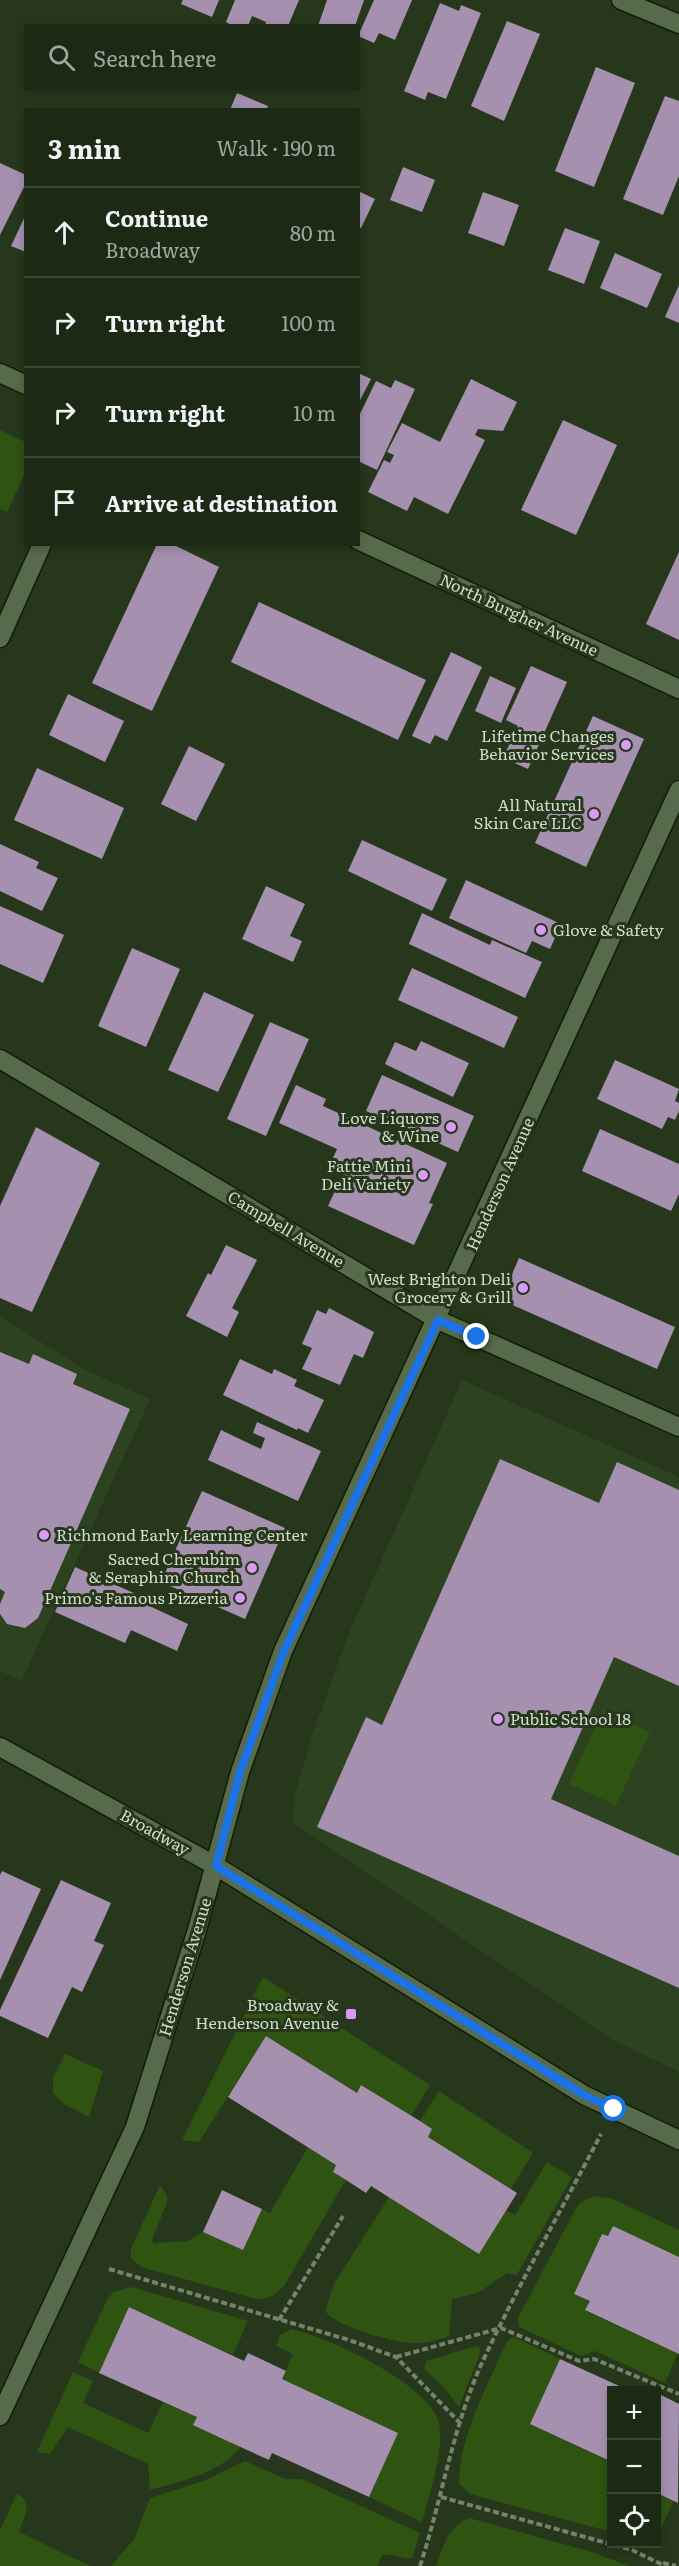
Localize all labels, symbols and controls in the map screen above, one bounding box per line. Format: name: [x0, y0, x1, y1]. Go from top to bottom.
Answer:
search box: [24, 24, 360, 90]
icon: search: [45, 41, 78, 74]
text: Search here: [93, 41, 216, 74]
text: 3 min: [48, 128, 121, 167]
text: Walk · 190 m: [217, 132, 336, 162]
text: Continue: [105, 201, 208, 234]
icon: ahead: [48, 216, 81, 249]
text: 80 m: [290, 217, 336, 247]
text: Broadway: [105, 234, 200, 264]
icon: right: [48, 306, 81, 339]
text: Turn right: [105, 306, 225, 339]
text: 100 m: [281, 307, 336, 337]
icon: right: [48, 396, 81, 429]
text: Turn right: [105, 396, 225, 429]
text: 10 m: [293, 397, 336, 427]
icon: arrive: [48, 486, 81, 519]
text: Arrive at destination: [105, 486, 338, 519]
street label: North Burgher Avenue: [436, 567, 603, 661]
place label: Lifetime Changes Behavior Services: [479, 723, 614, 765]
marker: Lifetime Changes Behavior Services: [619, 738, 633, 752]
place label: All Natural Skin Care LLC: [474, 792, 582, 834]
marker: All Natural Skin Care LLC: [587, 807, 601, 821]
place label: Glove & Safety: [553, 917, 665, 941]
marker: Glove & Safety: [534, 923, 548, 937]
place label: Love Liquors & Wine: [340, 1105, 439, 1147]
street label: Henderson Avenue: [459, 1113, 539, 1254]
marker: Love Liquors & Wine: [444, 1120, 458, 1134]
place label: Fattie Mini Deli Variety: [321, 1153, 412, 1195]
marker: Fattie Mini Deli Variety: [416, 1168, 430, 1182]
street label: Campbell Avenue: [224, 1184, 349, 1272]
place label: West Brighton Deli Grocery & Grill: [367, 1266, 511, 1308]
marker: West Brighton Deli Grocery & Grill: [516, 1281, 530, 1295]
route end: [463, 1323, 489, 1349]
place label: Richmond Early Learning Center: [56, 1522, 308, 1546]
marker: Richmond Early Learning Center: [37, 1528, 51, 1542]
place label: Sacred Cherubim & Seraphim Church: [89, 1546, 240, 1588]
marker: Sacred Cherubim & Seraphim Church: [245, 1561, 259, 1575]
place label: Primo's Famous Pizzeria: [44, 1585, 228, 1609]
marker: Primo's Famous Pizzeria: [233, 1591, 247, 1605]
place label: Public School 18: [510, 1706, 631, 1730]
marker: Public School 18: [491, 1712, 505, 1726]
street label: Broadway: [116, 1802, 195, 1860]
street label: Henderson Avenue: [152, 1895, 217, 2039]
place label: Broadway & Henderson Avenue: [195, 1992, 339, 2034]
marker: Broadway & Henderson Avenue: [344, 2007, 358, 2021]
route start: [600, 2095, 626, 2121]
map controls: [607, 2386, 661, 2548]
button: +: [607, 2386, 661, 2440]
button: −: [607, 2440, 661, 2494]
button: locate: [607, 2494, 661, 2548]

